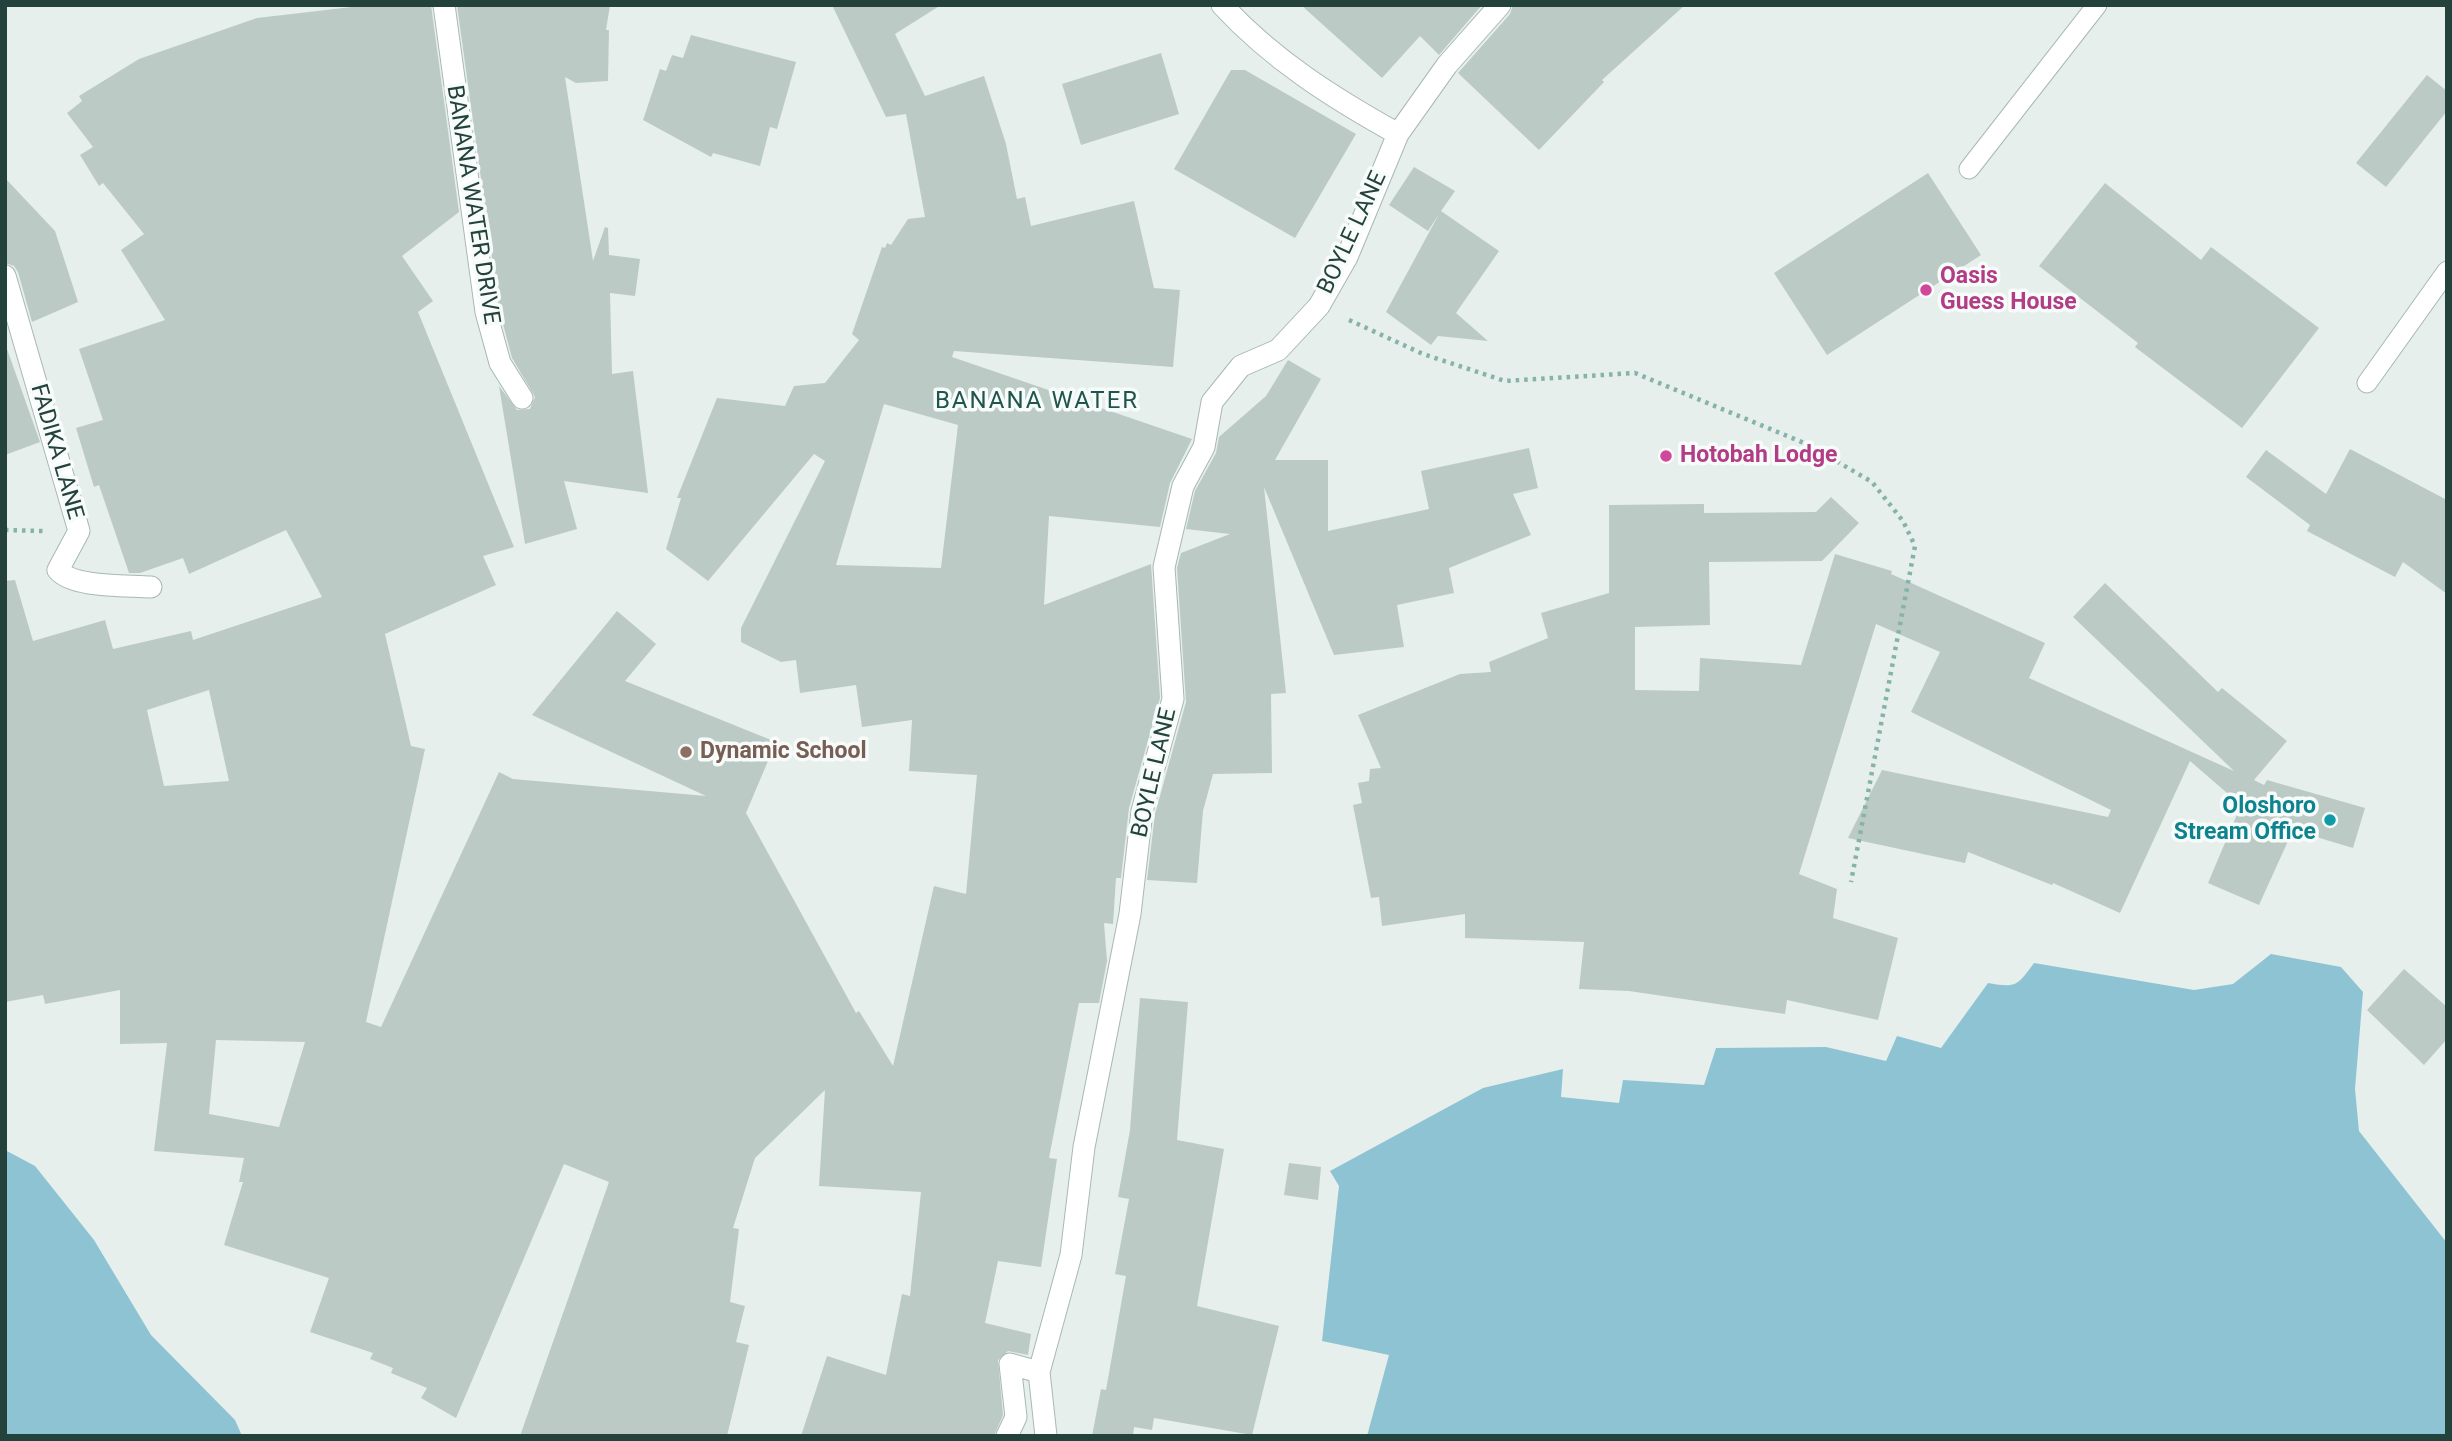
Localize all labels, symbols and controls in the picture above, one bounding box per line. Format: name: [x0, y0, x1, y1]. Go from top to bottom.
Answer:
street label: BANANA WATER DRIVE: [439, 84, 505, 326]
street label: BOYLE LANE: [1313, 167, 1393, 299]
place label: Oasis Guess House: [1940, 263, 2077, 317]
marker: Oasis Guess House: [1918, 282, 1934, 298]
street label: FADIKA LANE: [24, 381, 88, 523]
district label: BANANA WATER: [936, 388, 1138, 416]
place label: Hotobah Lodge: [1680, 442, 1837, 470]
marker: Hotobah Lodge: [1658, 448, 1674, 464]
street label: BOYLE LANE: [1127, 706, 1183, 840]
place label: Dynamic School: [700, 738, 867, 766]
marker: Dynamic School: [678, 744, 694, 760]
place label: Oloshoro Stream Office: [2174, 793, 2316, 847]
marker: Oloshoro Stream Office: [2322, 812, 2338, 828]

